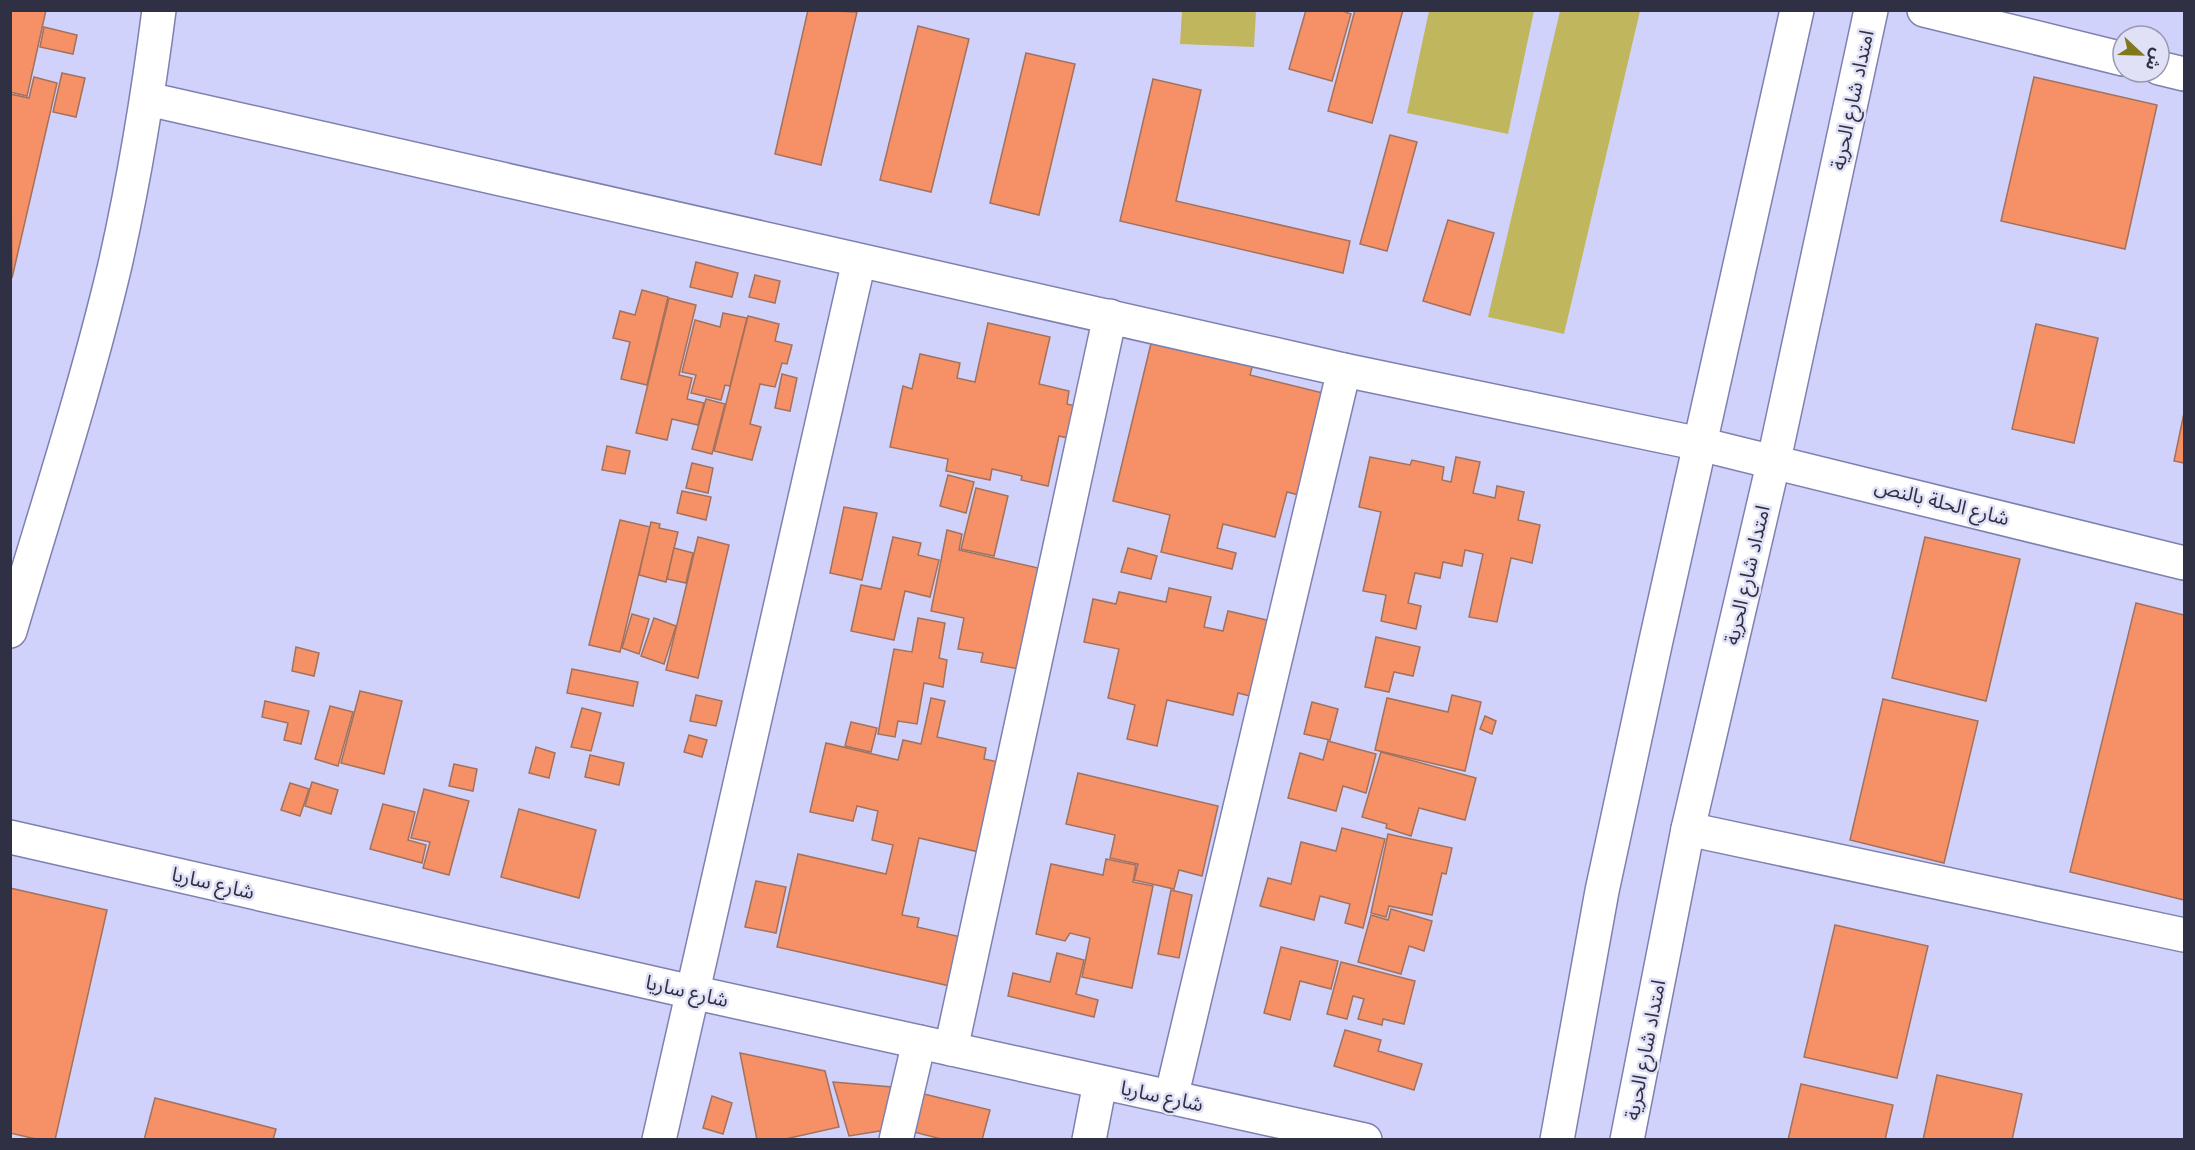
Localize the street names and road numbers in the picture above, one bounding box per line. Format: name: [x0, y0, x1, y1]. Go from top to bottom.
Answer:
street label: امتداد شارع الحرية: [1825, 28, 1881, 173]
street label: شارع الحلة بالنص: [1871, 474, 2012, 533]
street label: امتداد شارع الحرية: [1719, 503, 1778, 648]
street label: شارع ساريا: [169, 862, 257, 907]
street label: شارع ساريا: [643, 970, 731, 1015]
street label: امتداد شارع الحرية: [1620, 978, 1673, 1123]
street label: شارع ساريا: [1118, 1076, 1206, 1119]

